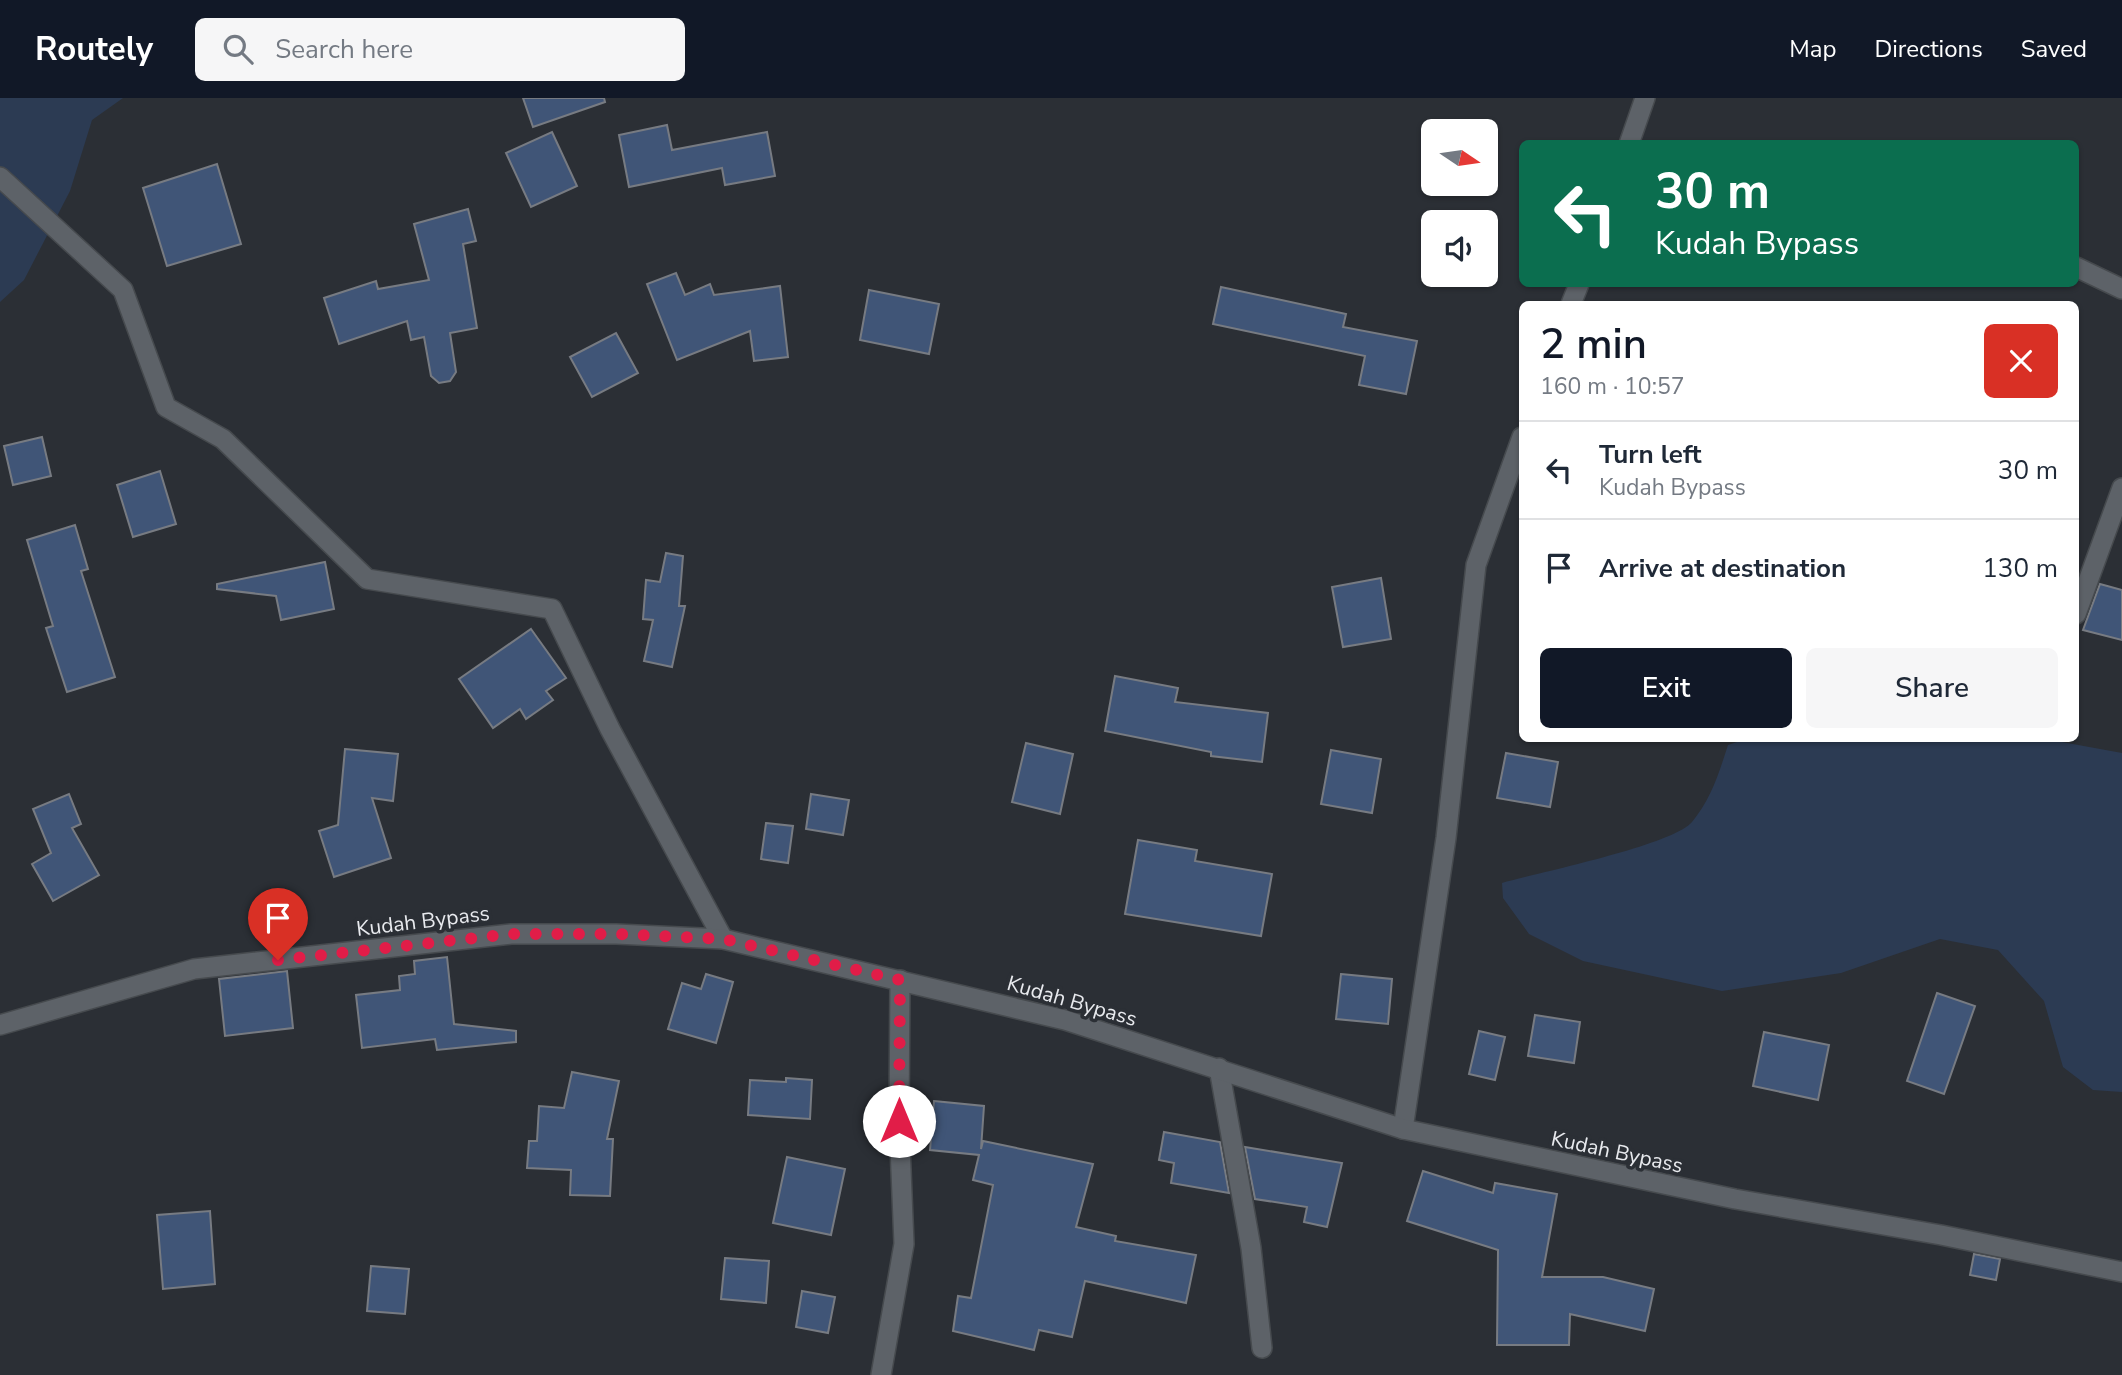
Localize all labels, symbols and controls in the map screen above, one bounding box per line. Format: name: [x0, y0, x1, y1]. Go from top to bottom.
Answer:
search box: [195, 18, 685, 81]
text: Routely: [35, 27, 153, 72]
icon: search: [219, 30, 257, 68]
text: Search here: [275, 32, 413, 67]
text: Map: [1789, 33, 1836, 65]
text: Directions: [1874, 33, 1983, 65]
text: Saved: [2021, 33, 2087, 65]
north arrow: [1421, 119, 1498, 196]
map controls: [1421, 119, 1498, 287]
text: 30 m: [1655, 158, 1770, 225]
icon: left: [1540, 168, 1631, 259]
button: sound: [1421, 210, 1498, 287]
text: Kudah Bypass: [1655, 222, 1859, 265]
text: 2 min: [1540, 316, 1647, 373]
button: close: [1984, 324, 2058, 398]
text: 160 m · 10:57: [1540, 371, 1685, 402]
text: Turn left: [1599, 437, 1702, 472]
icon: left: [1540, 451, 1578, 489]
text: 30 m: [1998, 453, 2058, 488]
text: Kudah Bypass: [1599, 472, 1746, 503]
icon: arrive: [1540, 549, 1578, 587]
text: Arrive at destination: [1599, 551, 1846, 586]
text: 130 m: [1982, 551, 2058, 586]
button: Exit: [1540, 648, 1792, 728]
button: Share: [1806, 648, 2058, 728]
pin: [248, 888, 308, 960]
icon: arrive: [259, 899, 297, 937]
street label: Kudah Bypass: [355, 899, 491, 943]
street label: Kudah Bypass: [1004, 969, 1140, 1033]
position arrow: [862, 1084, 936, 1158]
street label: Kudah Bypass: [1549, 1124, 1685, 1180]

